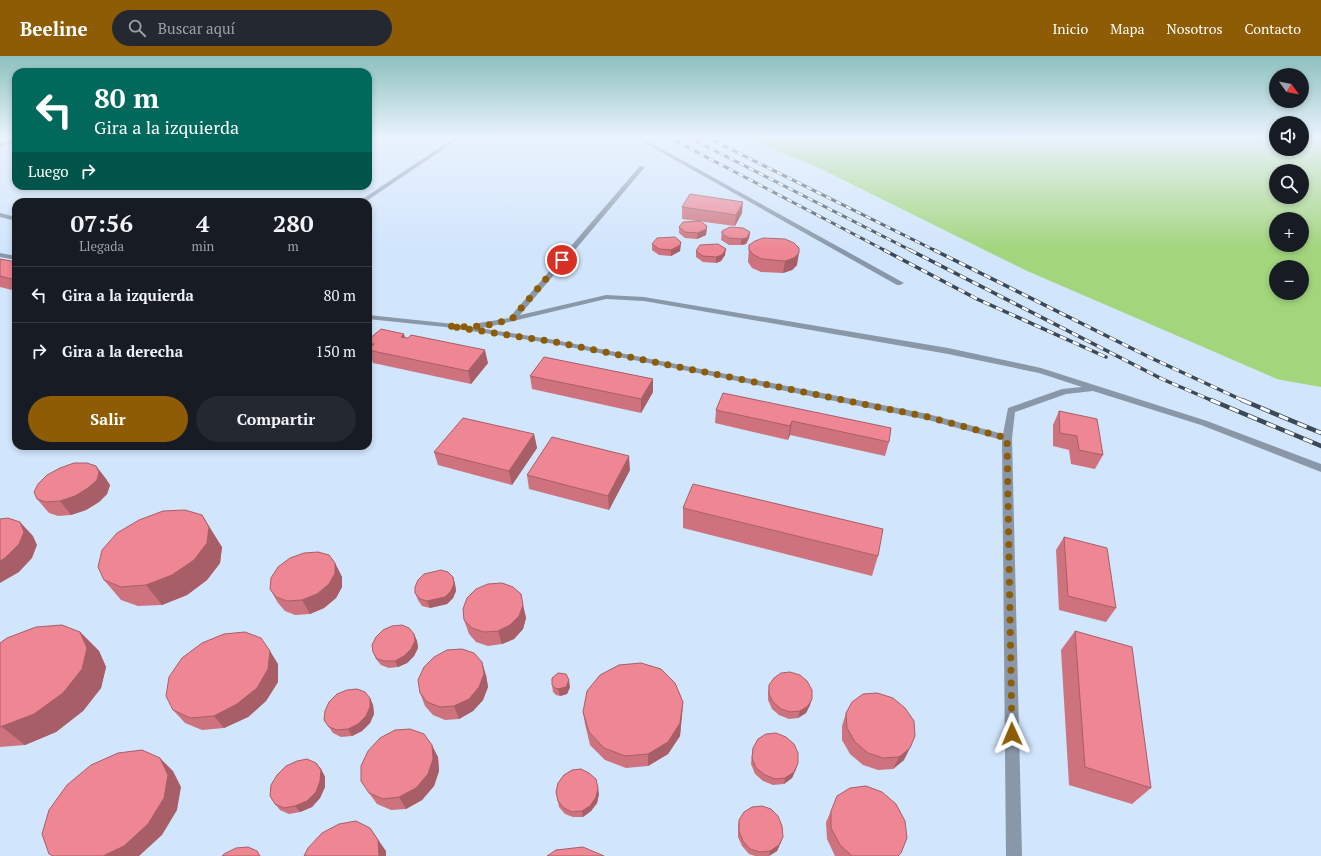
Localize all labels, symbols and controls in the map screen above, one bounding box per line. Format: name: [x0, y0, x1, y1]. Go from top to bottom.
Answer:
search box: [112, 10, 392, 46]
text: Beeline: [20, 16, 88, 41]
icon: search: [126, 17, 148, 39]
text: Buscar aquí: [158, 18, 235, 38]
text: Inicio: [1052, 19, 1088, 38]
text: Mapa: [1110, 19, 1145, 38]
text: Nosotros: [1167, 19, 1223, 38]
text: Contacto: [1245, 19, 1301, 38]
north arrow: [1269, 68, 1309, 108]
map controls: [1269, 68, 1309, 300]
text: 80 m: [94, 79, 159, 116]
icon: left: [28, 84, 80, 136]
text: Gira a la izquierda: [94, 115, 239, 139]
button: sound: [1269, 116, 1309, 156]
icon: right: [77, 160, 99, 182]
text: Luego: [28, 161, 69, 181]
button: search: [1269, 164, 1309, 204]
text: 07:56: [70, 207, 133, 239]
text: 4: [196, 207, 210, 239]
text: 280: [273, 207, 313, 239]
button: +: [1269, 212, 1309, 252]
text: Llegada: [79, 237, 124, 255]
text: min: [191, 237, 214, 255]
text: m: [288, 237, 299, 255]
pin: [545, 243, 579, 277]
icon: arrive: [551, 249, 573, 271]
button: −: [1269, 260, 1309, 300]
icon: left: [28, 284, 50, 306]
text: Gira a la izquierda: [62, 285, 194, 305]
text: 80 m: [323, 285, 356, 305]
icon: right: [28, 340, 50, 362]
text: Gira a la derecha: [62, 341, 183, 361]
text: 150 m: [315, 341, 356, 361]
button: Salir: [28, 396, 188, 442]
button: Compartir: [196, 396, 356, 442]
position arrow: [991, 713, 1033, 755]

